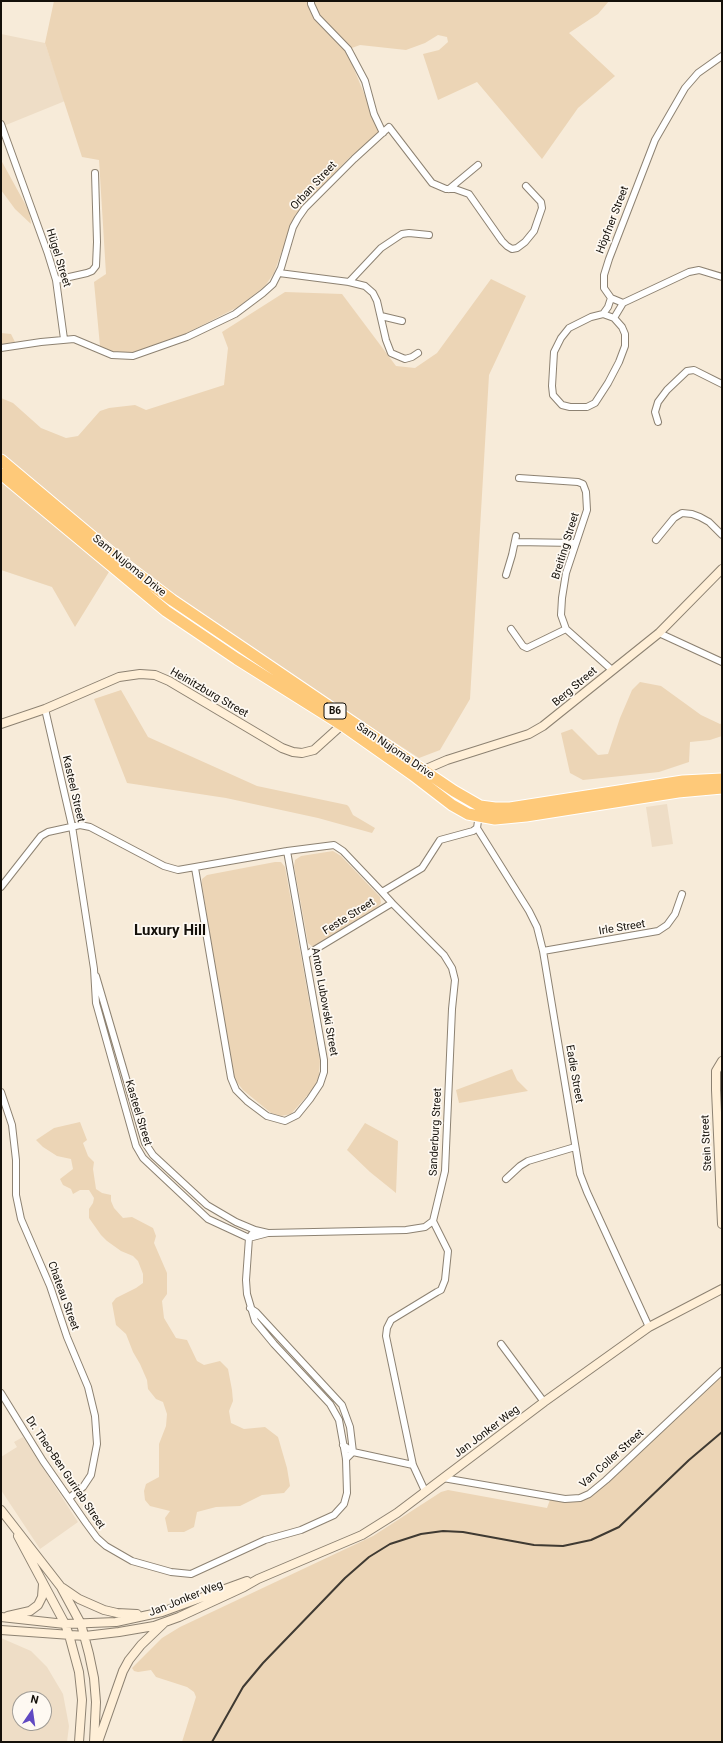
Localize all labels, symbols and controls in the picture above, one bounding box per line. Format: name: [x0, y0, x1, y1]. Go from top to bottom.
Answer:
street label: Orban Street: [288, 159, 340, 213]
street label: Höpfner Street: [594, 184, 632, 256]
street label: Hügel Street: [43, 227, 73, 289]
street label: Breiting Street: [550, 511, 582, 581]
street label: Sam Nujoma Drive: [90, 532, 168, 600]
street label: Heinitzburg Street: [168, 665, 250, 721]
street label: Berg Street: [550, 665, 600, 709]
road number: B6: [324, 703, 346, 719]
street label: Sam Nujoma Drive: [354, 720, 436, 782]
street label: Kasteel Street: [59, 754, 87, 824]
street label: Feste Street: [321, 896, 377, 938]
street label: Irle Street: [598, 918, 646, 938]
district label: Luxury Hill: [134, 922, 206, 940]
street label: Anton Lubowski Street: [308, 947, 340, 1057]
street label: Eadie Street: [562, 1044, 586, 1104]
street label: Kasteel Street: [122, 1078, 154, 1148]
street label: Sanderburg Street: [427, 1088, 445, 1176]
street label: Stein Street: [699, 1114, 715, 1172]
street label: Chateau Street: [44, 1260, 82, 1332]
street label: Jan Jonker Weg: [452, 1403, 522, 1461]
street label: Dr. Theo-Ben Gurirab Street: [22, 1414, 108, 1532]
street label: Van Coller Street: [577, 1427, 647, 1491]
street label: Jan Jonker Weg: [147, 1578, 225, 1620]
north arrow: [12, 1691, 52, 1731]
text: N: [29, 1693, 40, 1707]

